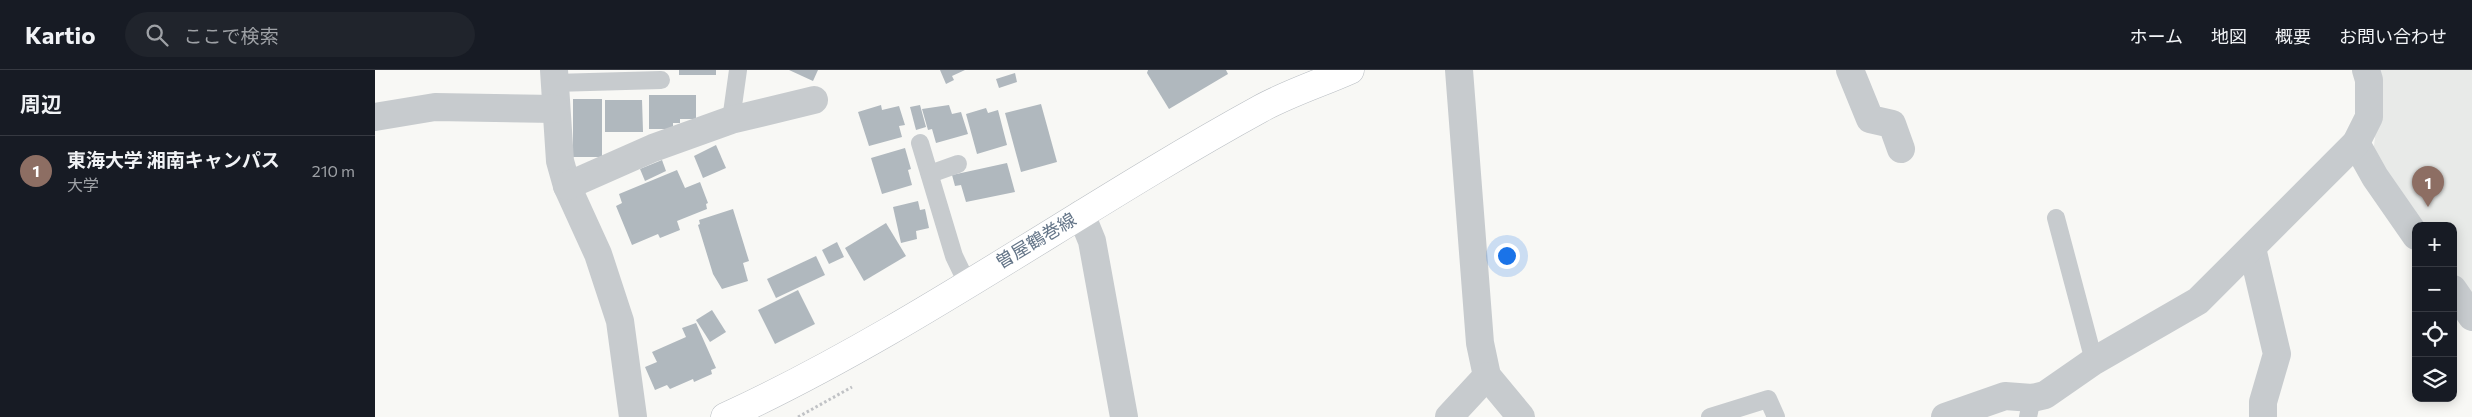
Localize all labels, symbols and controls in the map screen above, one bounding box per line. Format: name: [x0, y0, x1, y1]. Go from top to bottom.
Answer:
search box: [125, 12, 475, 57]
text: Kartio: [25, 20, 95, 49]
icon: search: [143, 21, 171, 49]
text: ここで検索: [183, 24, 279, 47]
text: ホーム: [2130, 25, 2183, 47]
text: 地図: [2211, 25, 2247, 47]
text: 概要: [2275, 25, 2311, 47]
text: お問い合わせ: [2339, 25, 2447, 47]
text: 周辺: [20, 91, 62, 116]
text: 東海大学 湘南キャンパス: [67, 148, 280, 171]
text: 1: [32, 161, 40, 180]
text: 210 m: [312, 161, 355, 180]
pin: 1: [2412, 166, 2444, 207]
text: 大学: [67, 175, 99, 194]
street label: 曽屋鶴巻線: [991, 208, 1080, 273]
map controls: [2412, 222, 2457, 402]
button: +: [2412, 222, 2457, 267]
your location: [1494, 243, 1520, 269]
button: −: [2412, 267, 2457, 312]
button: locate: [2412, 312, 2457, 357]
button: layers: [2412, 357, 2457, 402]

